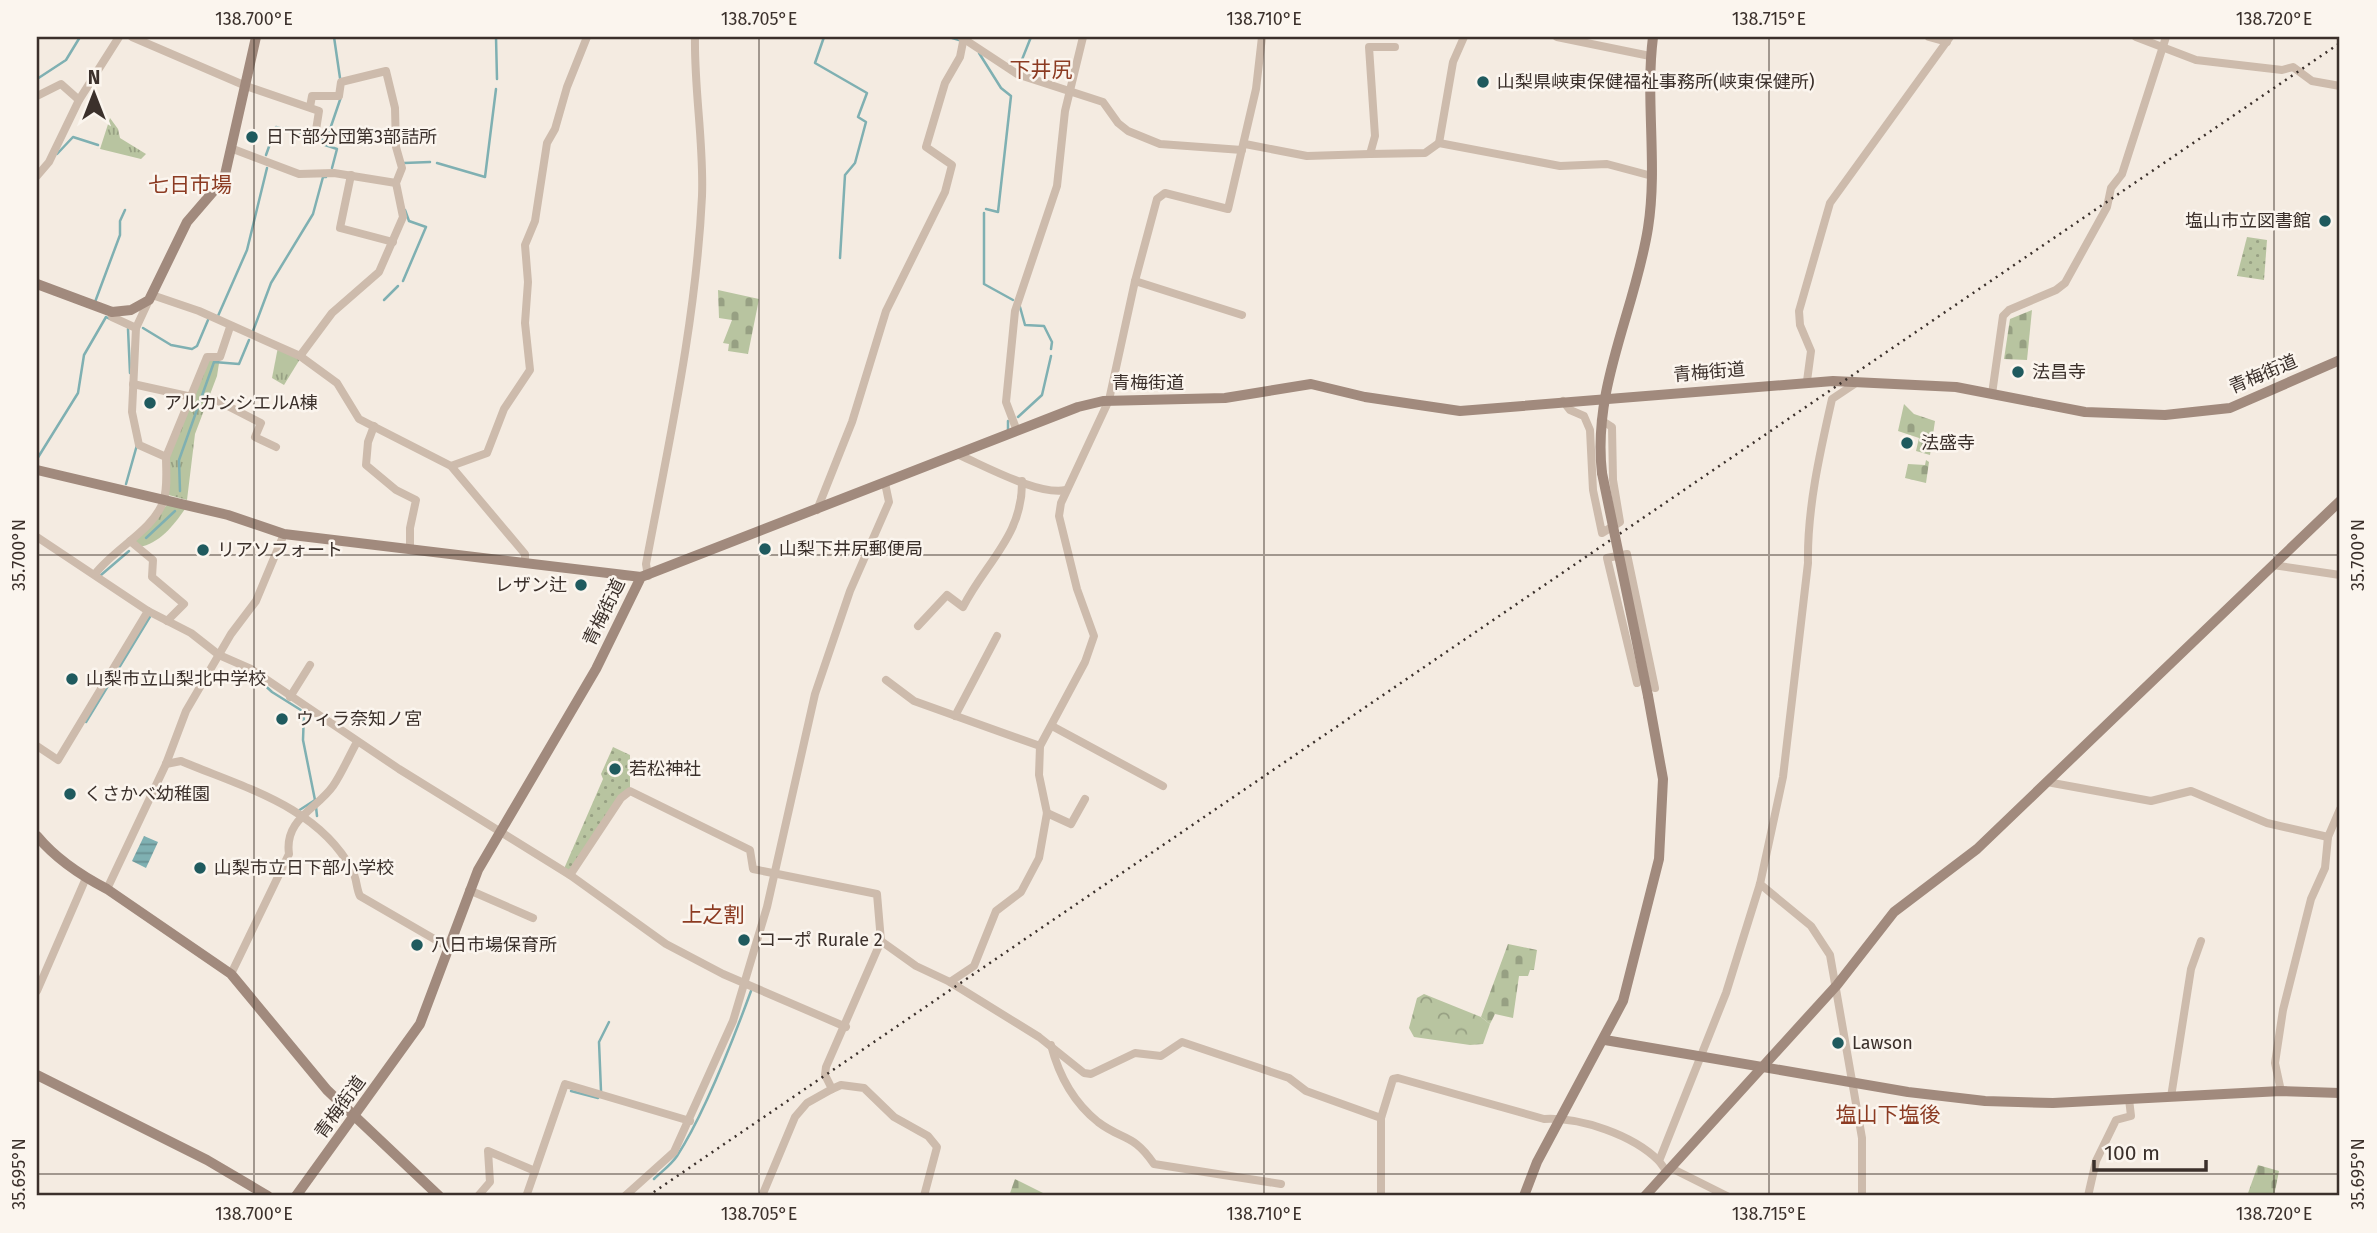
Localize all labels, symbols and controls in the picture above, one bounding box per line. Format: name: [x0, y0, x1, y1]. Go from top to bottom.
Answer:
text: 138.700°E: [215, 8, 293, 30]
text: 138.705°E: [721, 8, 797, 30]
text: 138.710°E: [1226, 8, 1302, 30]
text: 138.715°E: [1732, 8, 1806, 30]
text: 138.720°E: [2236, 8, 2312, 30]
district label: 下井尻: [1010, 57, 1073, 83]
north arrow: [60, 60, 130, 130]
text: N: [88, 66, 100, 89]
place label: 山梨県峡東保健福祉事務所(峡東保健所): [1497, 71, 1815, 93]
marker: 山梨県峡東保健福祉事務所(峡東保健所): [1475, 74, 1491, 90]
place label: 日下部分団第3部詰所: [266, 126, 437, 148]
marker: 日下部分団第3部詰所: [244, 129, 260, 145]
district label: 七日市場: [148, 172, 232, 198]
place label: 塩山市立図書館: [2185, 210, 2311, 232]
marker: 塩山市立図書館: [2317, 213, 2333, 229]
street label: 青梅街道: [2226, 350, 2300, 398]
street label: 青梅街道: [1672, 358, 1746, 386]
place label: 法昌寺: [2032, 361, 2086, 383]
marker: 法昌寺: [2010, 364, 2026, 380]
street label: 青梅街道: [1112, 372, 1184, 394]
place label: アルカンシエルA棟: [164, 392, 318, 414]
marker: アルカンシエルA棟: [142, 395, 158, 411]
place label: 法盛寺: [1921, 432, 1975, 454]
marker: 法盛寺: [1899, 435, 1915, 451]
text: 35.700°N: [8, 519, 30, 591]
text: 35.700°N: [2347, 519, 2369, 591]
place label: 山梨下井尻郵便局: [779, 538, 923, 560]
place label: リアソフォート: [217, 539, 343, 561]
marker: 山梨下井尻郵便局: [757, 541, 773, 557]
marker: リアソフォート: [195, 542, 211, 558]
place label: レザン辻: [495, 574, 567, 596]
street label: 青梅街道: [578, 575, 630, 649]
marker: レザン辻: [573, 577, 589, 593]
place label: 山梨市立山梨北中学校: [86, 668, 266, 690]
marker: 山梨市立山梨北中学校: [64, 671, 80, 687]
place label: ウィラ奈知ノ宮: [296, 708, 422, 730]
marker: ウィラ奈知ノ宮: [274, 711, 290, 727]
place label: 若松神社: [629, 758, 701, 780]
marker: 若松神社: [607, 761, 623, 777]
place label: くさかべ幼稚園: [84, 783, 210, 805]
marker: くさかべ幼稚園: [62, 786, 78, 802]
place label: 山梨市立日下部小学校: [214, 857, 394, 879]
marker: 山梨市立日下部小学校: [192, 860, 208, 876]
district label: 上之割: [682, 902, 745, 928]
place label: コーポ Rurale 2: [758, 929, 883, 951]
marker: コーポ Rurale 2: [736, 932, 752, 948]
place label: 八日市場保育所: [431, 934, 557, 956]
marker: 八日市場保育所: [409, 937, 425, 953]
place label: Lawson: [1852, 1032, 1913, 1054]
marker: Lawson: [1830, 1035, 1846, 1051]
street label: 青梅街道: [310, 1071, 370, 1143]
district label: 塩山下塩後: [1836, 1102, 1941, 1128]
scale bar: [2094, 1128, 2206, 1172]
text: 35.695°N: [8, 1138, 30, 1210]
text: 35.695°N: [2347, 1138, 2369, 1210]
text: 100 m: [2104, 1140, 2160, 1166]
text: 138.700°E: [215, 1203, 293, 1225]
text: 138.705°E: [721, 1203, 797, 1225]
text: 138.710°E: [1226, 1203, 1302, 1225]
text: 138.715°E: [1732, 1203, 1806, 1225]
text: 138.720°E: [2236, 1203, 2312, 1225]

